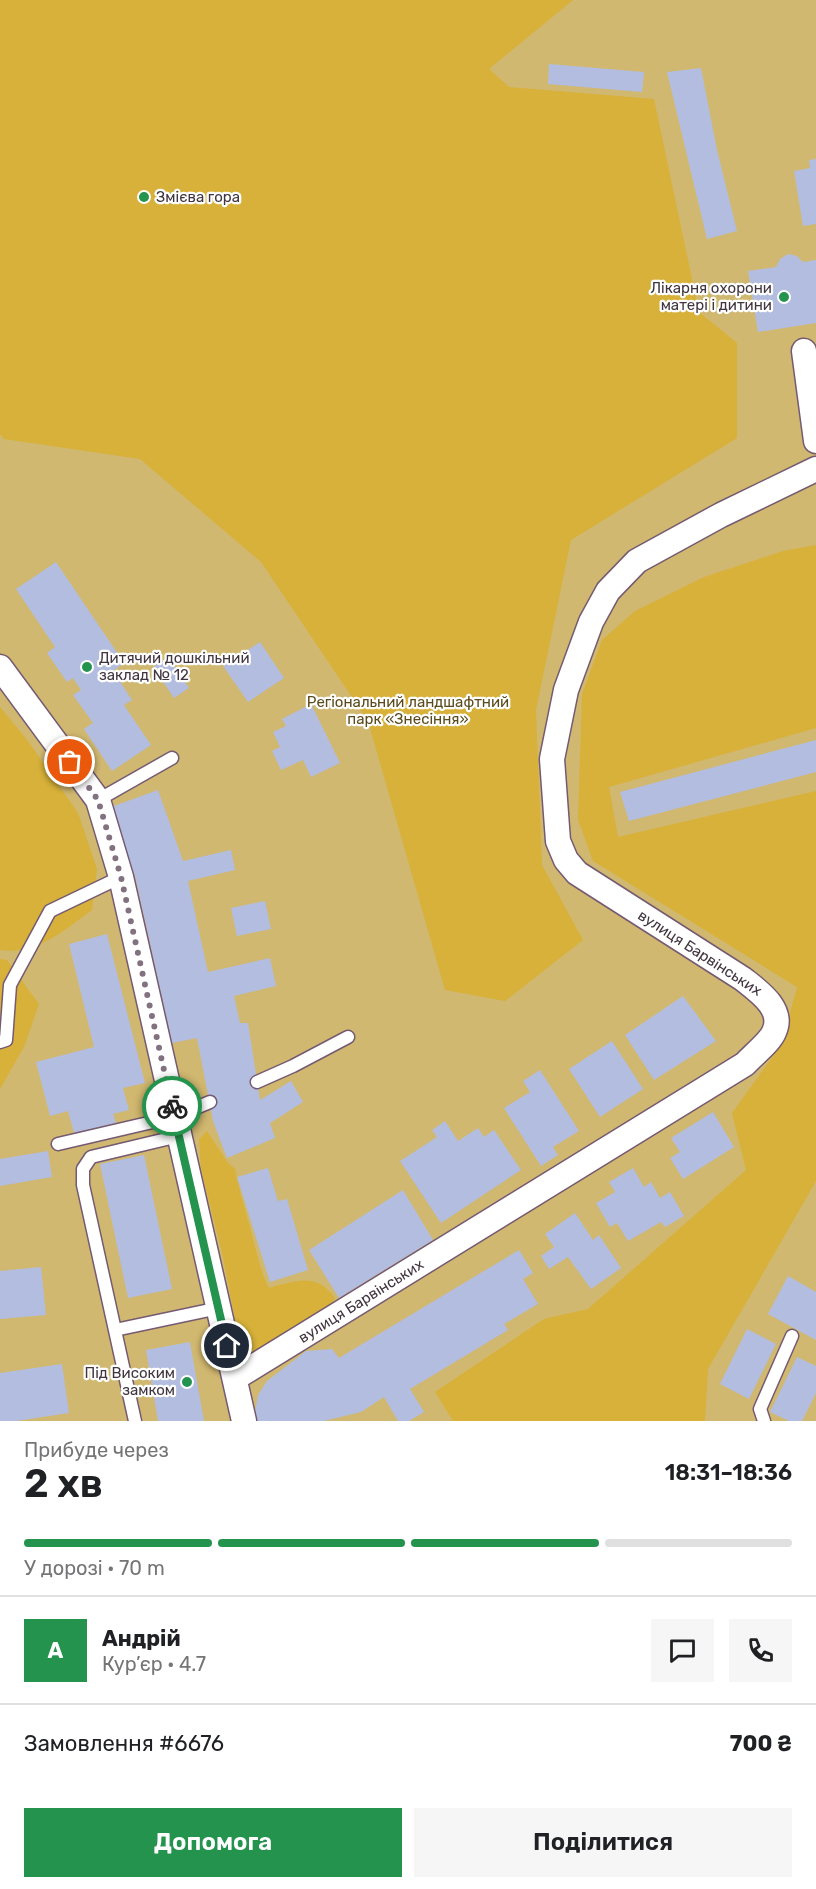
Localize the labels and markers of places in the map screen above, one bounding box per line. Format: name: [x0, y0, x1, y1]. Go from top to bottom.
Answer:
place label: Змієва гора: [156, 188, 240, 206]
marker: Змієва гора: [137, 190, 151, 204]
place label: Лікарня охорони матері і дитини: [650, 279, 772, 314]
marker: Лікарня охорони матері і дитини: [777, 290, 791, 304]
place label: Дитячий дошкільний заклад № 12: [99, 649, 250, 684]
marker: Дитячий дошкільний заклад № 12: [80, 660, 94, 674]
pin: [44, 736, 95, 787]
pin: [201, 1320, 252, 1371]
place label: Під Високим замком: [85, 1364, 175, 1399]
marker: Під Високим замком: [180, 1375, 194, 1389]

